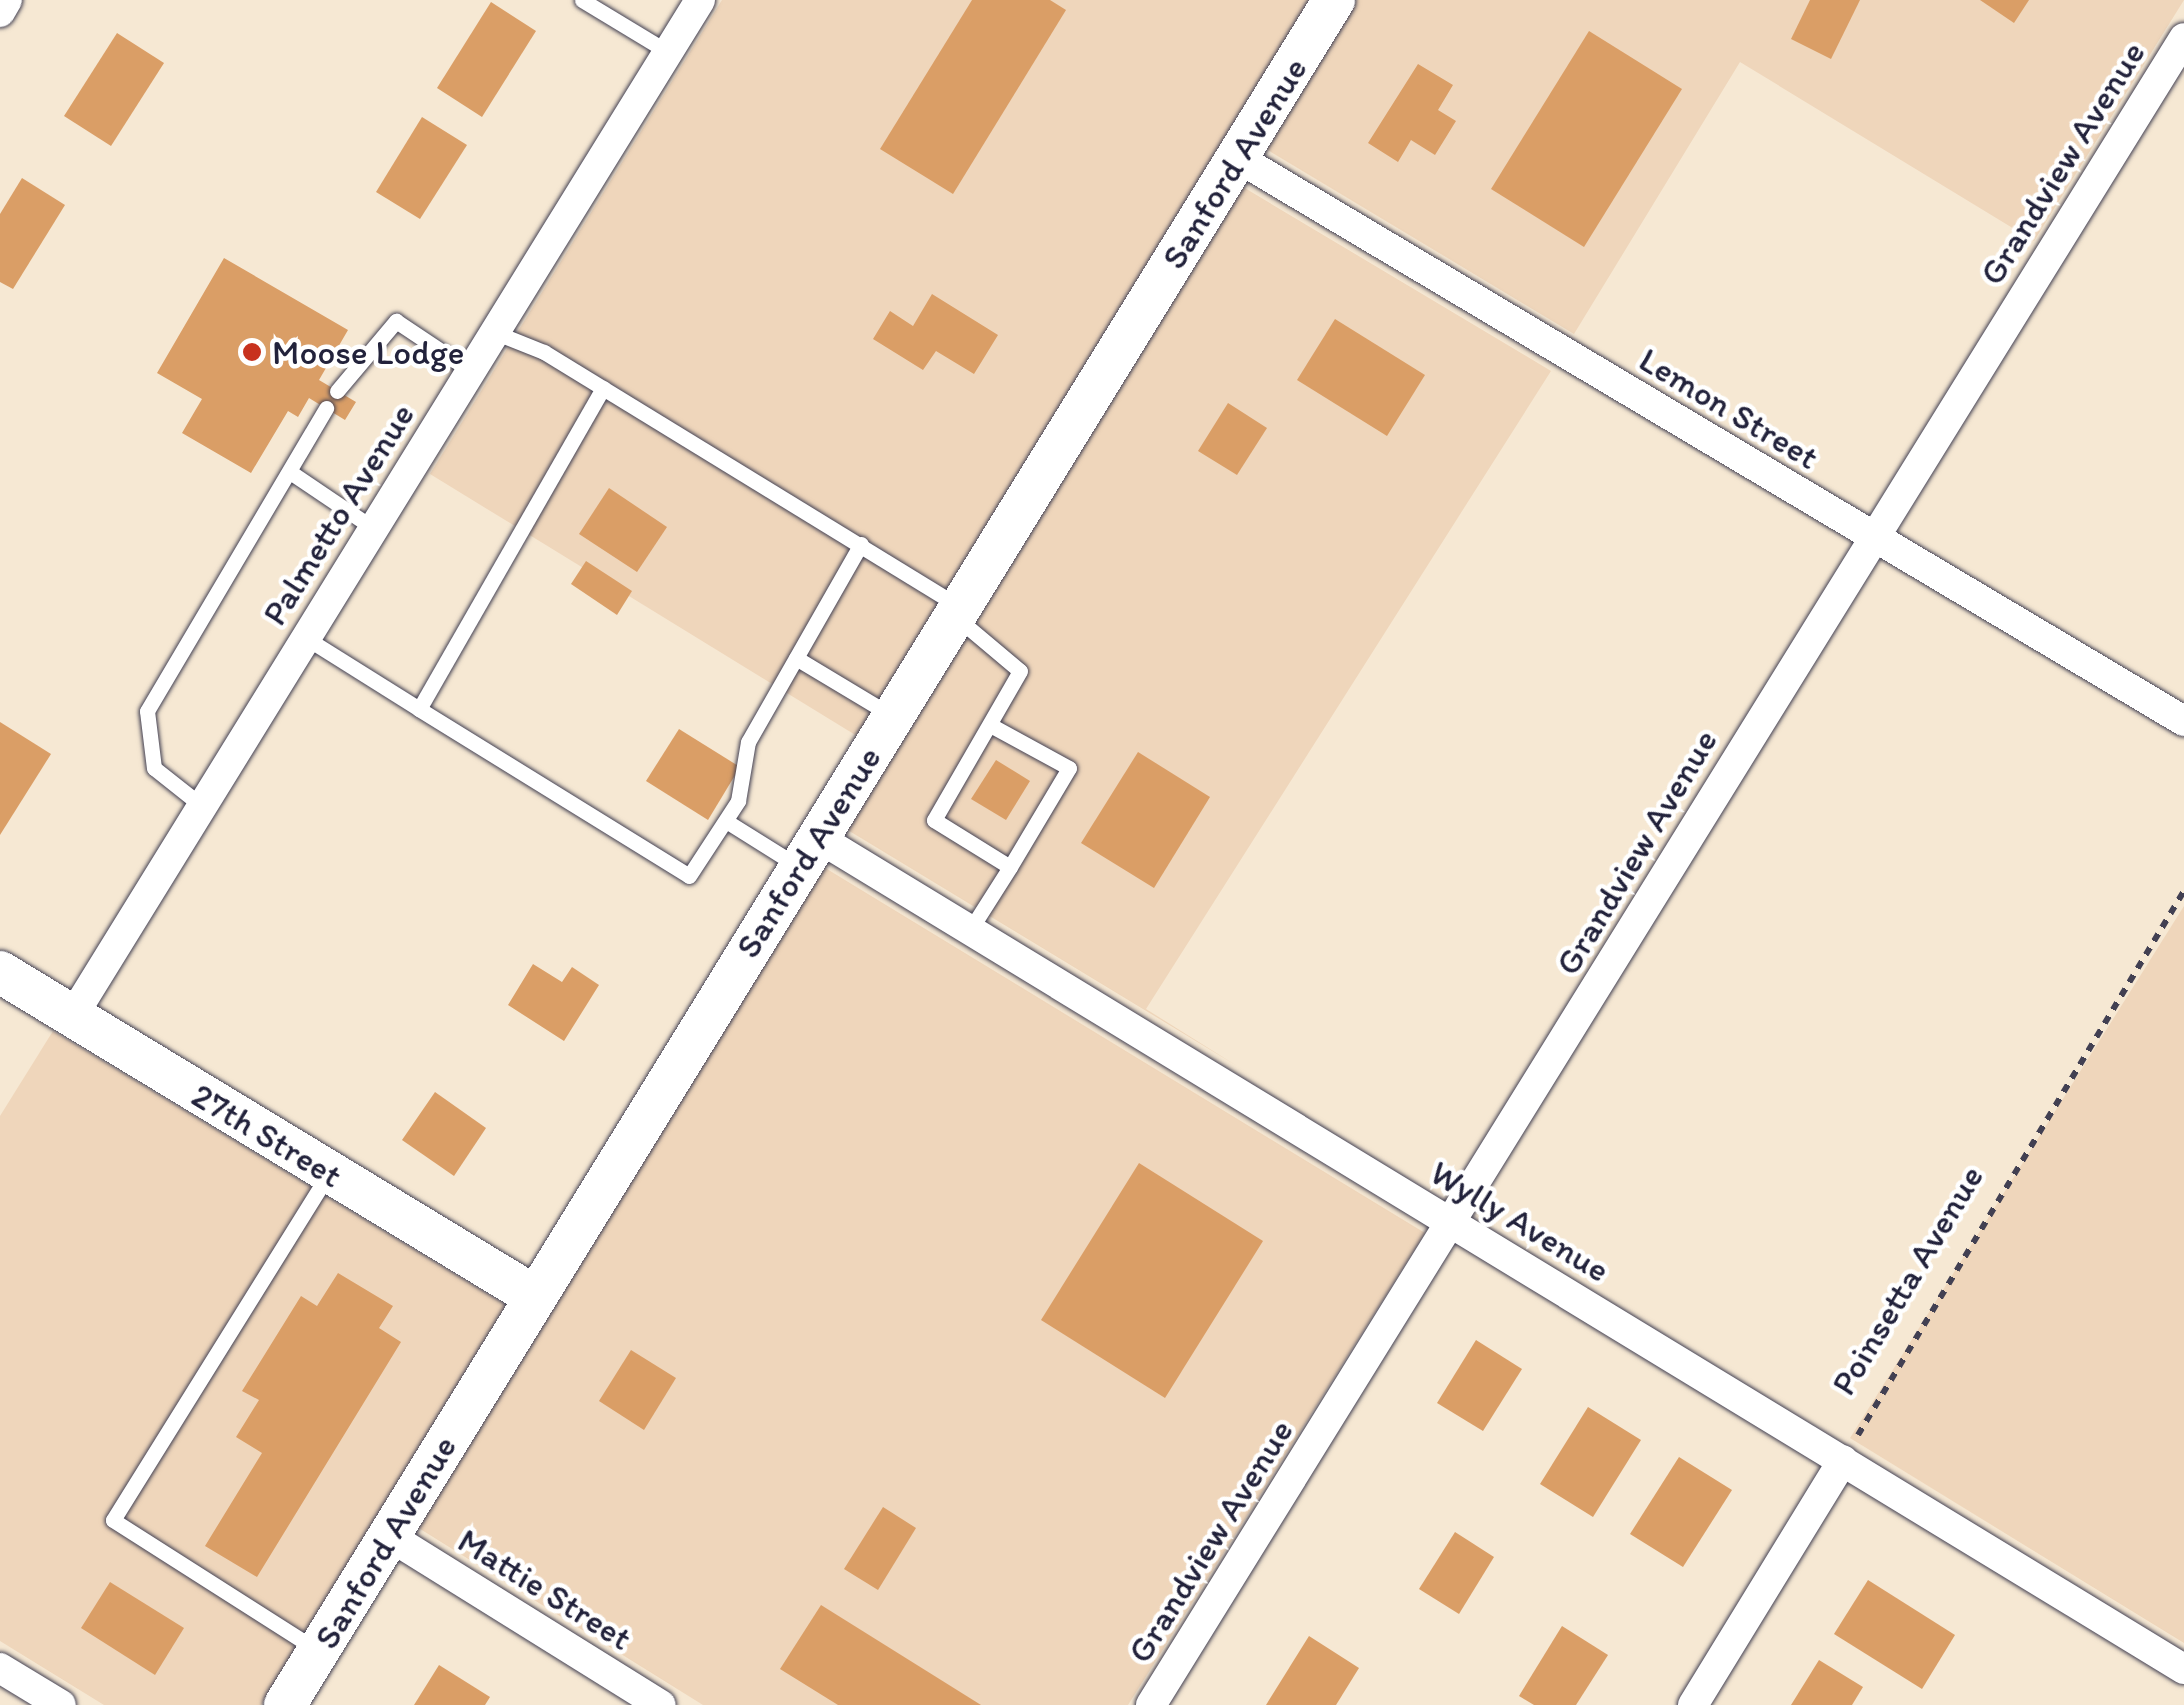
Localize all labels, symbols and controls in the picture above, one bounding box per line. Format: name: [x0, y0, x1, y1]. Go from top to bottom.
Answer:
street label: Grandview Avenue: [1971, 34, 2153, 292]
street label: Sanford Avenue: [1153, 50, 1315, 276]
place label: Moose Lodge: [272, 331, 465, 373]
street label: Lemon Street: [1632, 338, 1826, 478]
marker: Moose Lodge: [241, 341, 263, 363]
street label: Palmetto Avenue: [253, 396, 423, 632]
street label: Grandview Avenue: [1547, 722, 1725, 982]
street label: Sanford Avenue: [727, 739, 889, 965]
street label: 27th Street: [185, 1074, 349, 1196]
street label: Wylly Avenue: [1424, 1152, 1616, 1290]
street label: Poinsetta Avenue: [1822, 1158, 1992, 1402]
street label: Grandview Avenue: [1119, 1412, 1301, 1670]
street label: Sanford Avenue: [305, 1429, 465, 1655]
street label: Mattie Street: [450, 1519, 640, 1659]

